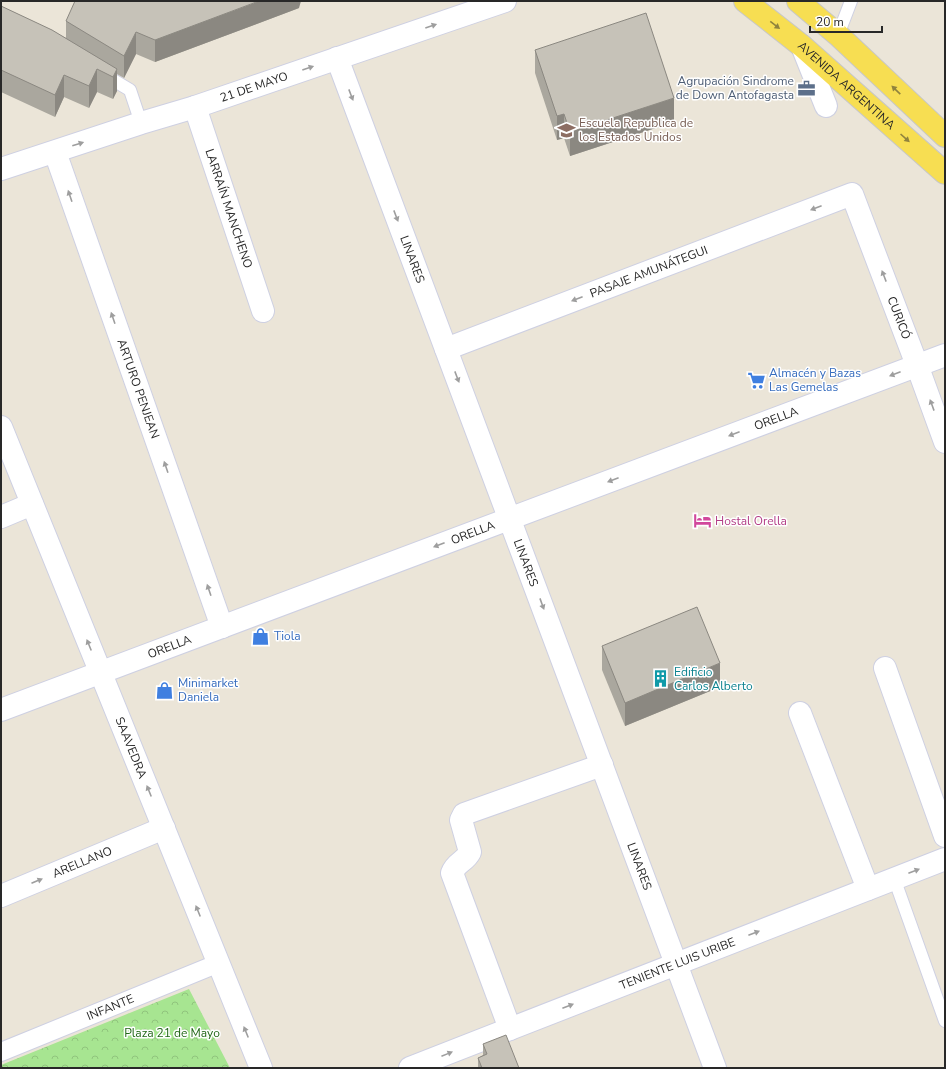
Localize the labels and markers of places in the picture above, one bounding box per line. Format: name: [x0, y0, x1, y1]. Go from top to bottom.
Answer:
place label: Agrupación Sindrome de Down Antofagasta: [676, 73, 794, 103]
office icon: Agrupación Sindrome de Down Antofagasta: [797, 78, 817, 98]
place label: Escuela Republica de los Estados Unidos: [579, 115, 693, 145]
school or university icon: Escuela Republica de los Estados Unidos: [556, 120, 576, 140]
place label: Almacén y Bazas Las Gemelas: [769, 365, 861, 395]
supermarket icon: Almacén y Bazas Las Gemelas: [746, 370, 766, 390]
hotel icon: Hostal Orella: [692, 511, 712, 531]
place label: Hostal Orella: [715, 513, 787, 529]
shop icon: Tiola: [251, 626, 271, 646]
place label: Tiola: [274, 628, 301, 644]
place label: Edificio Carlos Alberto: [674, 664, 753, 694]
building icon: Edificio Carlos Alberto: [651, 669, 671, 689]
place label: Minimarket Daniela: [178, 675, 239, 705]
shop icon: Minimarket Daniela: [155, 680, 175, 700]

